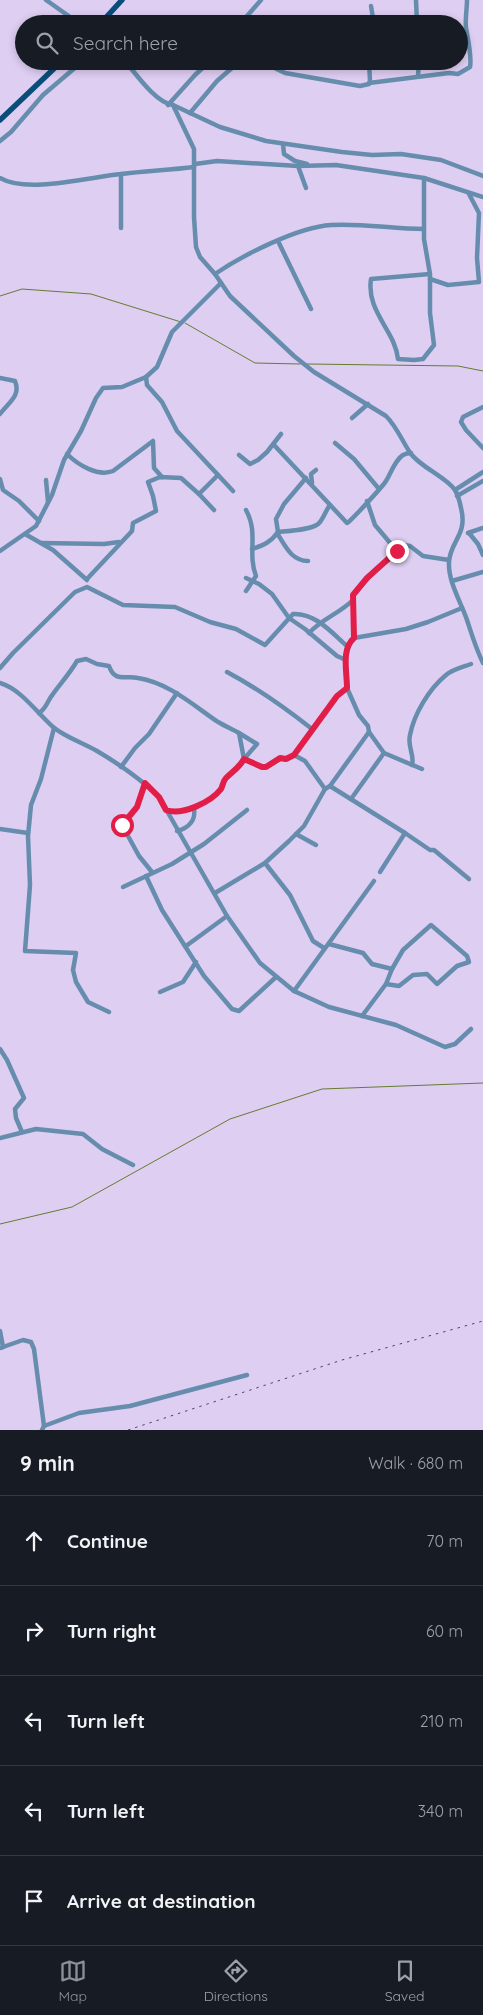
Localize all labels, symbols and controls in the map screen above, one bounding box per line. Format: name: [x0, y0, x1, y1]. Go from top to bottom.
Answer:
search box: [15, 15, 468, 70]
icon: search: [33, 29, 61, 57]
text: Search here: [73, 31, 178, 55]
route end: [386, 540, 409, 563]
route start: [111, 814, 134, 837]
text: 9 min: [20, 1450, 75, 1476]
text: Walk · 680 m: [368, 1453, 463, 1473]
icon: ahead: [20, 1527, 48, 1555]
text: Continue: [67, 1529, 148, 1553]
text: 70 m: [426, 1531, 463, 1551]
icon: right: [20, 1617, 48, 1645]
text: Turn right: [67, 1619, 156, 1643]
text: 60 m: [426, 1621, 463, 1641]
icon: left: [20, 1707, 48, 1735]
text: Turn left: [67, 1709, 145, 1733]
text: 210 m: [420, 1711, 463, 1731]
icon: left: [20, 1797, 48, 1825]
text: Turn left: [67, 1799, 145, 1823]
text: 340 m: [418, 1801, 463, 1821]
icon: arrive: [20, 1887, 48, 1915]
text: Arrive at destination: [67, 1889, 256, 1913]
tab: Map: [58, 1957, 87, 2005]
tab: Directions: [204, 1957, 268, 2005]
tab: Saved: [385, 1957, 425, 2005]

